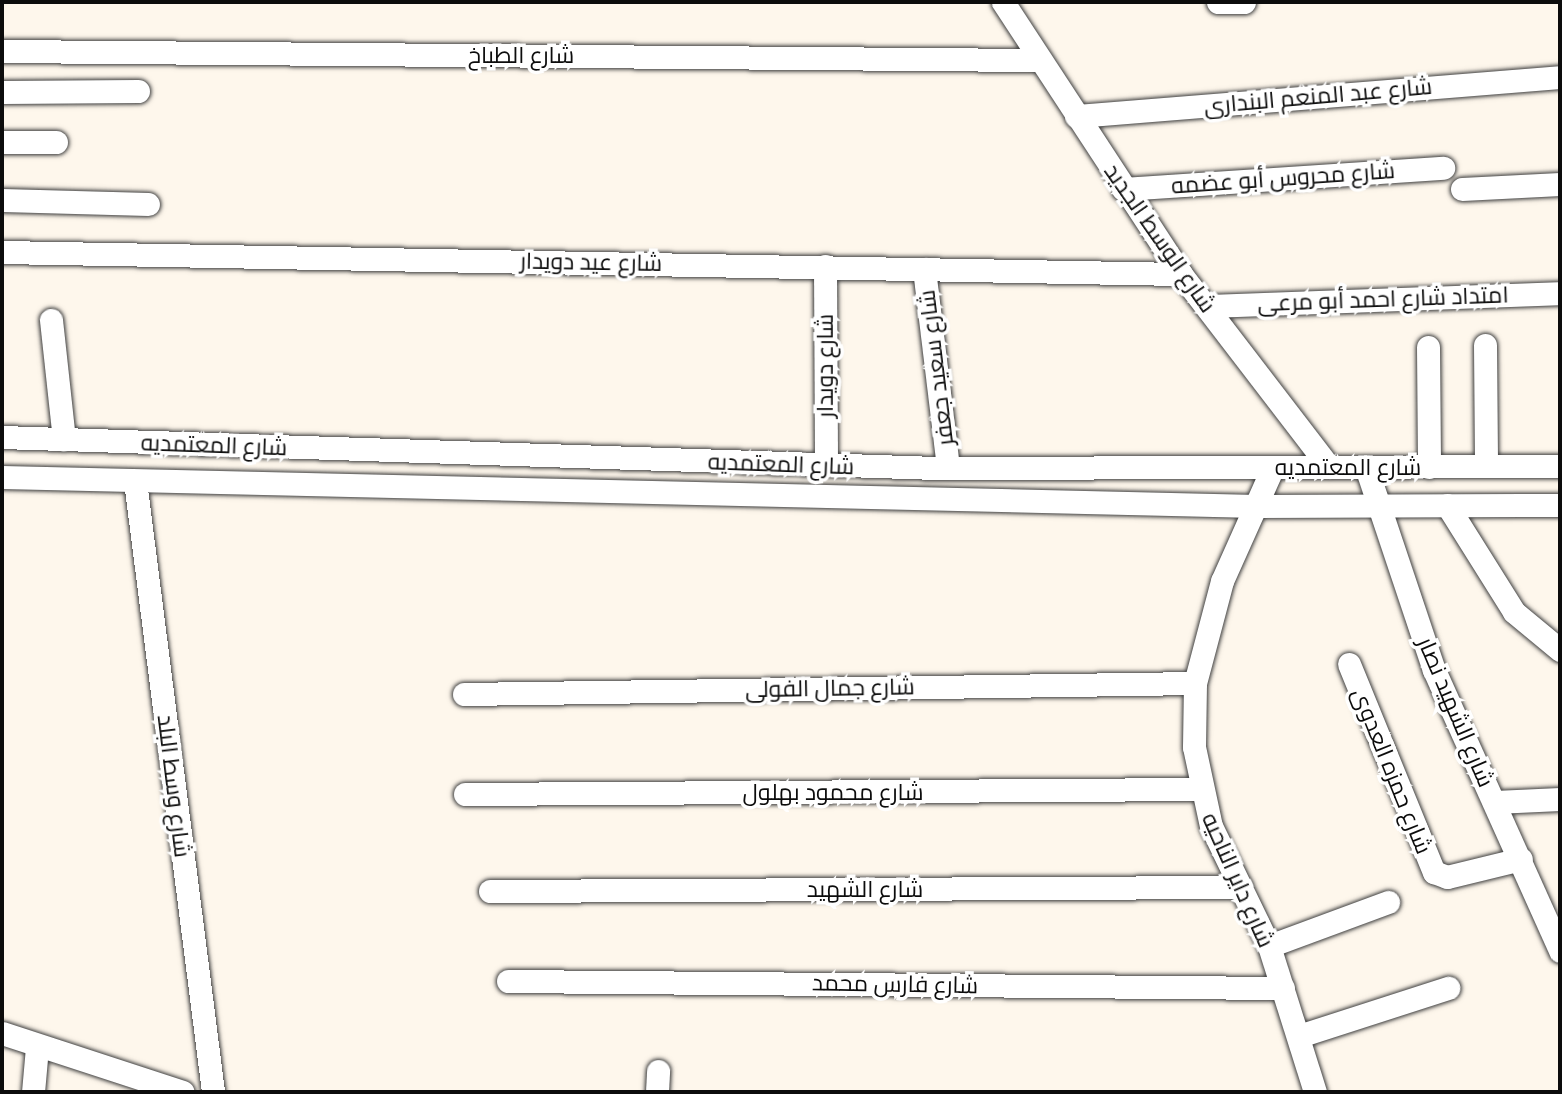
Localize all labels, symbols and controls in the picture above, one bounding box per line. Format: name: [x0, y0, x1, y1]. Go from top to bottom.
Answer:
street label: شارع الطباخ: [468, 41, 574, 69]
street label: شارع عبد المنعم البندارى: [1203, 72, 1433, 120]
street label: شارع محروس أبو عضمه: [1170, 156, 1396, 200]
street label: شارع الوسط الجديد: [1098, 158, 1222, 318]
street label: شارع عيد دويدار: [520, 247, 662, 277]
street label: امتداد شارع احمد أبو مرعى: [1257, 281, 1509, 317]
street label: شارع سعيد جعفر: [913, 288, 959, 448]
street label: شارع دويدار: [811, 314, 839, 418]
street label: شارع المعتمديه: [140, 429, 288, 461]
street label: شارع المعتمديه: [707, 448, 855, 480]
street label: شارع المعتمديه: [1275, 453, 1421, 481]
street label: شارع الشهيد نصار: [1412, 633, 1500, 791]
street label: شارع جمال الفولى: [745, 673, 915, 703]
street label: شارع حمزه العدوى: [1346, 684, 1438, 858]
street label: شارع وسط البلد: [152, 713, 196, 859]
street label: شارع محمود بهلول: [743, 778, 923, 806]
street label: شارع داير الناحيه: [1196, 808, 1280, 952]
street label: شارع الشهيد: [807, 875, 923, 903]
street label: شارع فارس محمد: [812, 969, 978, 999]

